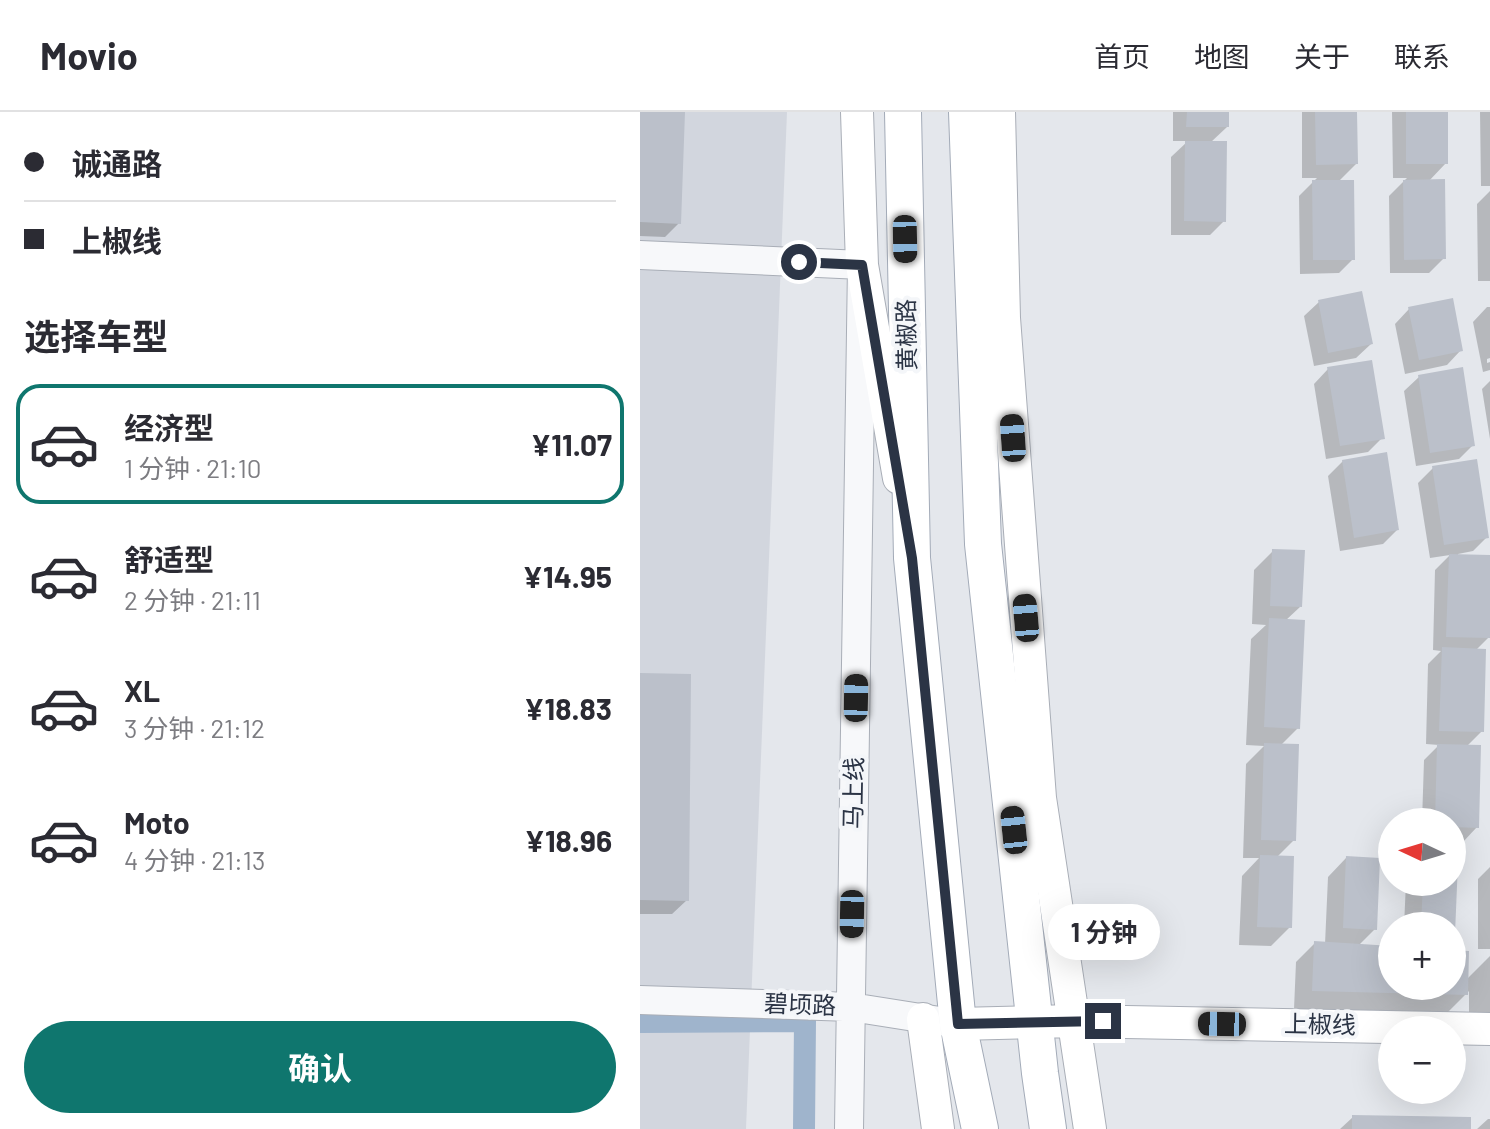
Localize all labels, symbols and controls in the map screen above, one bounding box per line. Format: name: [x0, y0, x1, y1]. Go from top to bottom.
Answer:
text: Movio: [40, 32, 138, 78]
text: 首页: [1094, 39, 1150, 73]
text: 地图: [1194, 39, 1250, 73]
text: 关于: [1294, 39, 1350, 73]
text: 联系: [1394, 39, 1450, 73]
text: 诚通路: [72, 145, 162, 181]
car: [893, 215, 917, 263]
text: 上椒线: [72, 222, 162, 258]
route start: [781, 244, 817, 280]
street label: 黄椒路: [890, 299, 921, 371]
text: 选择车型: [24, 314, 168, 357]
icon: car: [28, 408, 100, 480]
text: 经济型: [124, 409, 214, 445]
car: [999, 413, 1027, 463]
text: ¥11.07: [531, 426, 612, 462]
text: 1 分钟 · 21:10: [124, 452, 261, 483]
icon: car: [28, 540, 100, 612]
text: 舒适型: [124, 541, 214, 577]
text: ¥14.95: [522, 558, 612, 594]
text: 2 分钟 · 21:11: [124, 584, 261, 615]
car: [1012, 593, 1040, 643]
icon: car: [28, 672, 100, 744]
text: XL: [124, 672, 160, 708]
car: [844, 674, 868, 722]
text: ¥18.83: [524, 690, 612, 726]
text: 3 分钟 · 21:12: [124, 712, 265, 743]
street label: 马上线: [837, 757, 868, 829]
icon: car: [28, 804, 100, 876]
text: Moto: [124, 804, 190, 840]
car: [1000, 805, 1028, 855]
north arrow: [1378, 808, 1466, 896]
map controls: [1378, 808, 1466, 1104]
text: ¥18.96: [524, 822, 612, 858]
text: 4 分钟 · 21:13: [124, 844, 265, 875]
car: [840, 890, 864, 938]
callout: 1 分钟: [1047, 905, 1159, 961]
button: +: [1378, 912, 1466, 1000]
text: 1 分钟: [1071, 916, 1137, 947]
street label: 碧顷路: [764, 988, 837, 1019]
route end: [1085, 1003, 1121, 1039]
street label: 上椒线: [1284, 1008, 1356, 1039]
car: [1198, 1012, 1246, 1036]
button: −: [1378, 1016, 1466, 1104]
button: 确认: [24, 1021, 616, 1113]

